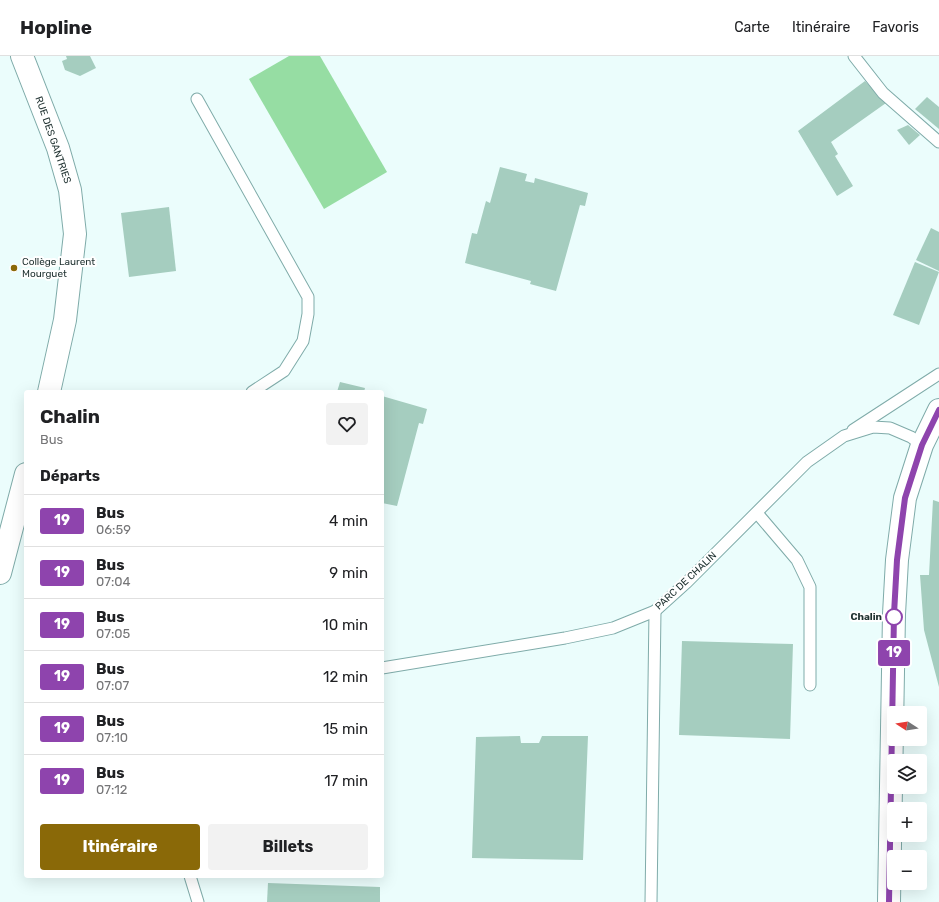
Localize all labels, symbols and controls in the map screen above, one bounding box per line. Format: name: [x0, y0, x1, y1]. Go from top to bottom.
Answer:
text: Hopline: [20, 16, 92, 39]
text: Carte: [734, 19, 770, 36]
text: Itinéraire: [792, 19, 850, 36]
text: Favoris: [872, 19, 919, 36]
street label: RUE DES GANTRIES: [32, 95, 74, 185]
place label: Collège Laurent Mourguet: [22, 256, 95, 280]
marker: Collège Laurent Mourguet: [9, 263, 19, 273]
button: heart: [326, 403, 368, 445]
text: Chalin: [40, 405, 100, 428]
text: Bus: [40, 432, 63, 447]
text: Départs: [40, 467, 100, 485]
text: Bus: [96, 504, 124, 522]
text: 19: [54, 512, 70, 529]
text: 4 min: [329, 512, 368, 530]
text: 06:59: [96, 522, 131, 537]
street label: PARC DE CHALIN: [653, 549, 719, 613]
text: Bus: [96, 556, 124, 574]
text: 19: [54, 564, 70, 581]
text: 9 min: [329, 564, 368, 582]
text: 07:04: [96, 574, 131, 589]
text: Bus: [96, 608, 124, 626]
marker: Chalin: [885, 608, 903, 626]
place label: Chalin: [850, 611, 882, 623]
text: 19: [54, 616, 70, 633]
text: 10 min: [322, 616, 368, 634]
text: 07:05: [96, 626, 130, 641]
line badge: 19: [876, 640, 912, 666]
text: 19: [886, 644, 902, 661]
text: Bus: [96, 660, 124, 678]
text: 19: [54, 668, 70, 685]
text: 12 min: [323, 668, 368, 686]
text: 07:07: [96, 678, 129, 693]
north arrow: [887, 706, 927, 746]
map controls: [887, 706, 927, 890]
text: Bus: [96, 712, 124, 730]
text: 19: [54, 720, 70, 737]
text: 15 min: [323, 720, 368, 738]
text: 07:10: [96, 730, 128, 745]
button: layers: [887, 754, 927, 794]
text: Bus: [96, 764, 124, 782]
text: 19: [54, 772, 70, 789]
text: 17 min: [324, 772, 368, 790]
text: 07:12: [96, 782, 127, 797]
button: +: [887, 802, 927, 842]
button: Itinéraire: [40, 824, 200, 870]
button: Billets: [208, 824, 368, 870]
button: −: [887, 850, 927, 890]

